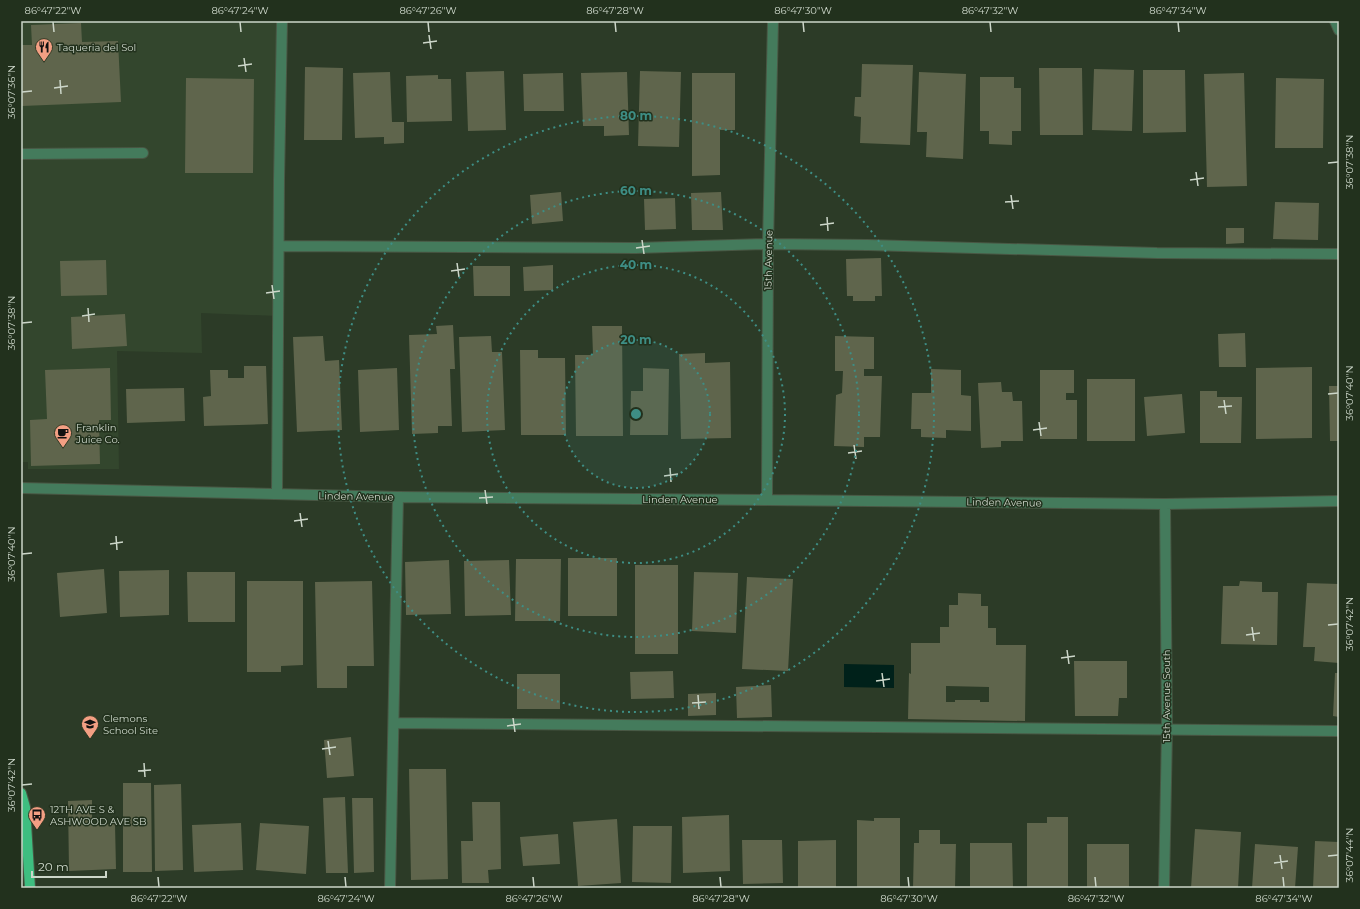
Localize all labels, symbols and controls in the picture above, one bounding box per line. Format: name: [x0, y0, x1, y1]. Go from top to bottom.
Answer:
text: 86°47'22"W: [25, 4, 81, 17]
text: 86°47'24"W: [211, 4, 269, 17]
text: 86°47'26"W: [399, 4, 457, 17]
text: 86°47'28"W: [586, 4, 644, 17]
text: 86°47'30"W: [774, 4, 832, 17]
text: 86°47'32"W: [962, 4, 1018, 17]
text: 86°47'34"W: [1149, 4, 1207, 17]
restaurant icon: Taqueria del Sol: [34, 37, 54, 62]
place label: Taqueria del Sol: [57, 41, 136, 54]
text: 36°07'36"N: [5, 65, 18, 119]
text: 80 m: [620, 108, 652, 123]
text: 36°07'38"N: [1343, 135, 1356, 189]
text: 60 m: [620, 183, 652, 198]
street label: 15th Avenue: [761, 230, 776, 290]
text: 40 m: [620, 257, 652, 272]
text: 36°07'38"N: [5, 296, 18, 350]
text: 20 m: [620, 332, 652, 347]
text: 36°07'40"N: [1343, 365, 1356, 421]
centre of rings: [629, 407, 643, 421]
place label: Franklin Juice Co.: [75, 421, 120, 446]
cafe icon: Franklin Juice Co.: [53, 423, 73, 448]
street label: Linden Avenue: [318, 489, 394, 504]
street label: Linden Avenue: [642, 493, 718, 506]
street label: Linden Avenue: [966, 495, 1042, 510]
text: 36°07'40"N: [5, 526, 18, 582]
text: 36°07'42"N: [1343, 597, 1356, 651]
street label: 15th Avenue South: [1160, 649, 1173, 743]
place label: Clemons School Site: [103, 712, 158, 737]
school or university icon: Clemons School Site: [80, 714, 100, 739]
text: 36°07'42"N: [5, 758, 18, 812]
place label: 12TH AVE S & ASHWOOD AVE SB: [50, 803, 147, 828]
bus stop icon: 12TH AVE S & ASHWOOD AVE SB: [27, 805, 47, 830]
text: 36°07'44"N: [1343, 828, 1356, 882]
scale bar: [32, 853, 106, 879]
text: 20 m: [38, 859, 69, 874]
text: 86°47'22"W: [131, 892, 187, 905]
text: 86°47'24"W: [317, 892, 375, 905]
text: 86°47'26"W: [505, 892, 563, 905]
text: 86°47'28"W: [692, 892, 750, 905]
text: 86°47'30"W: [880, 892, 938, 905]
text: 86°47'32"W: [1068, 892, 1124, 905]
text: 86°47'34"W: [1255, 892, 1313, 905]

